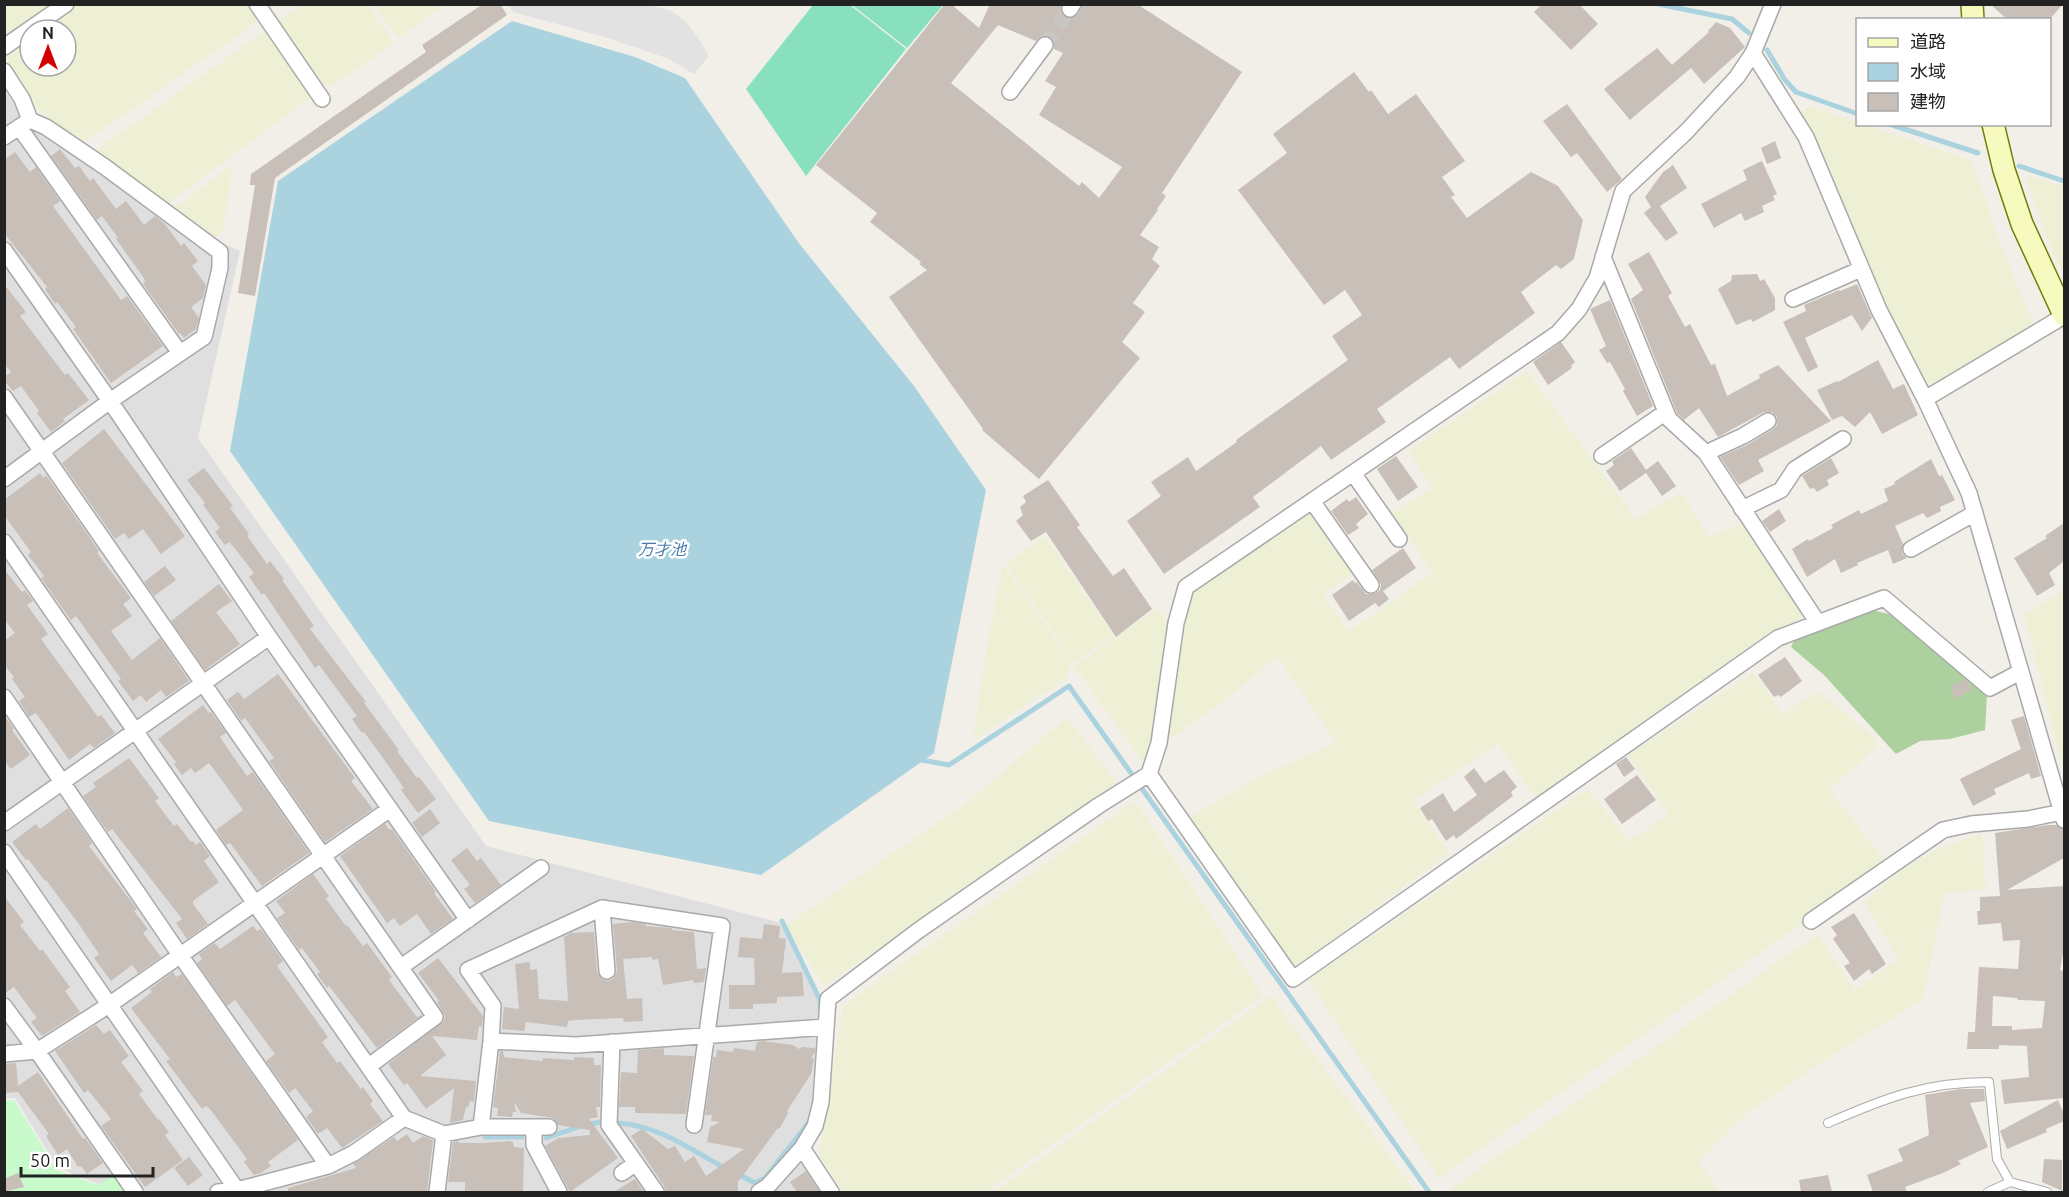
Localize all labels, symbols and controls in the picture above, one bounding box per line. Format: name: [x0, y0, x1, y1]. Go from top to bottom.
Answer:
north arrow: [18, 18, 78, 78]
legend: [1856, 18, 2051, 126]
text: N: [42, 24, 54, 42]
text: 道路: [1910, 31, 1946, 51]
text: 水域: [1910, 61, 1946, 81]
text: 建物: [1910, 91, 1946, 111]
water label: 万才池: [638, 540, 688, 558]
scale bar: [21, 1140, 153, 1178]
text: 50 m: [30, 1150, 70, 1170]

